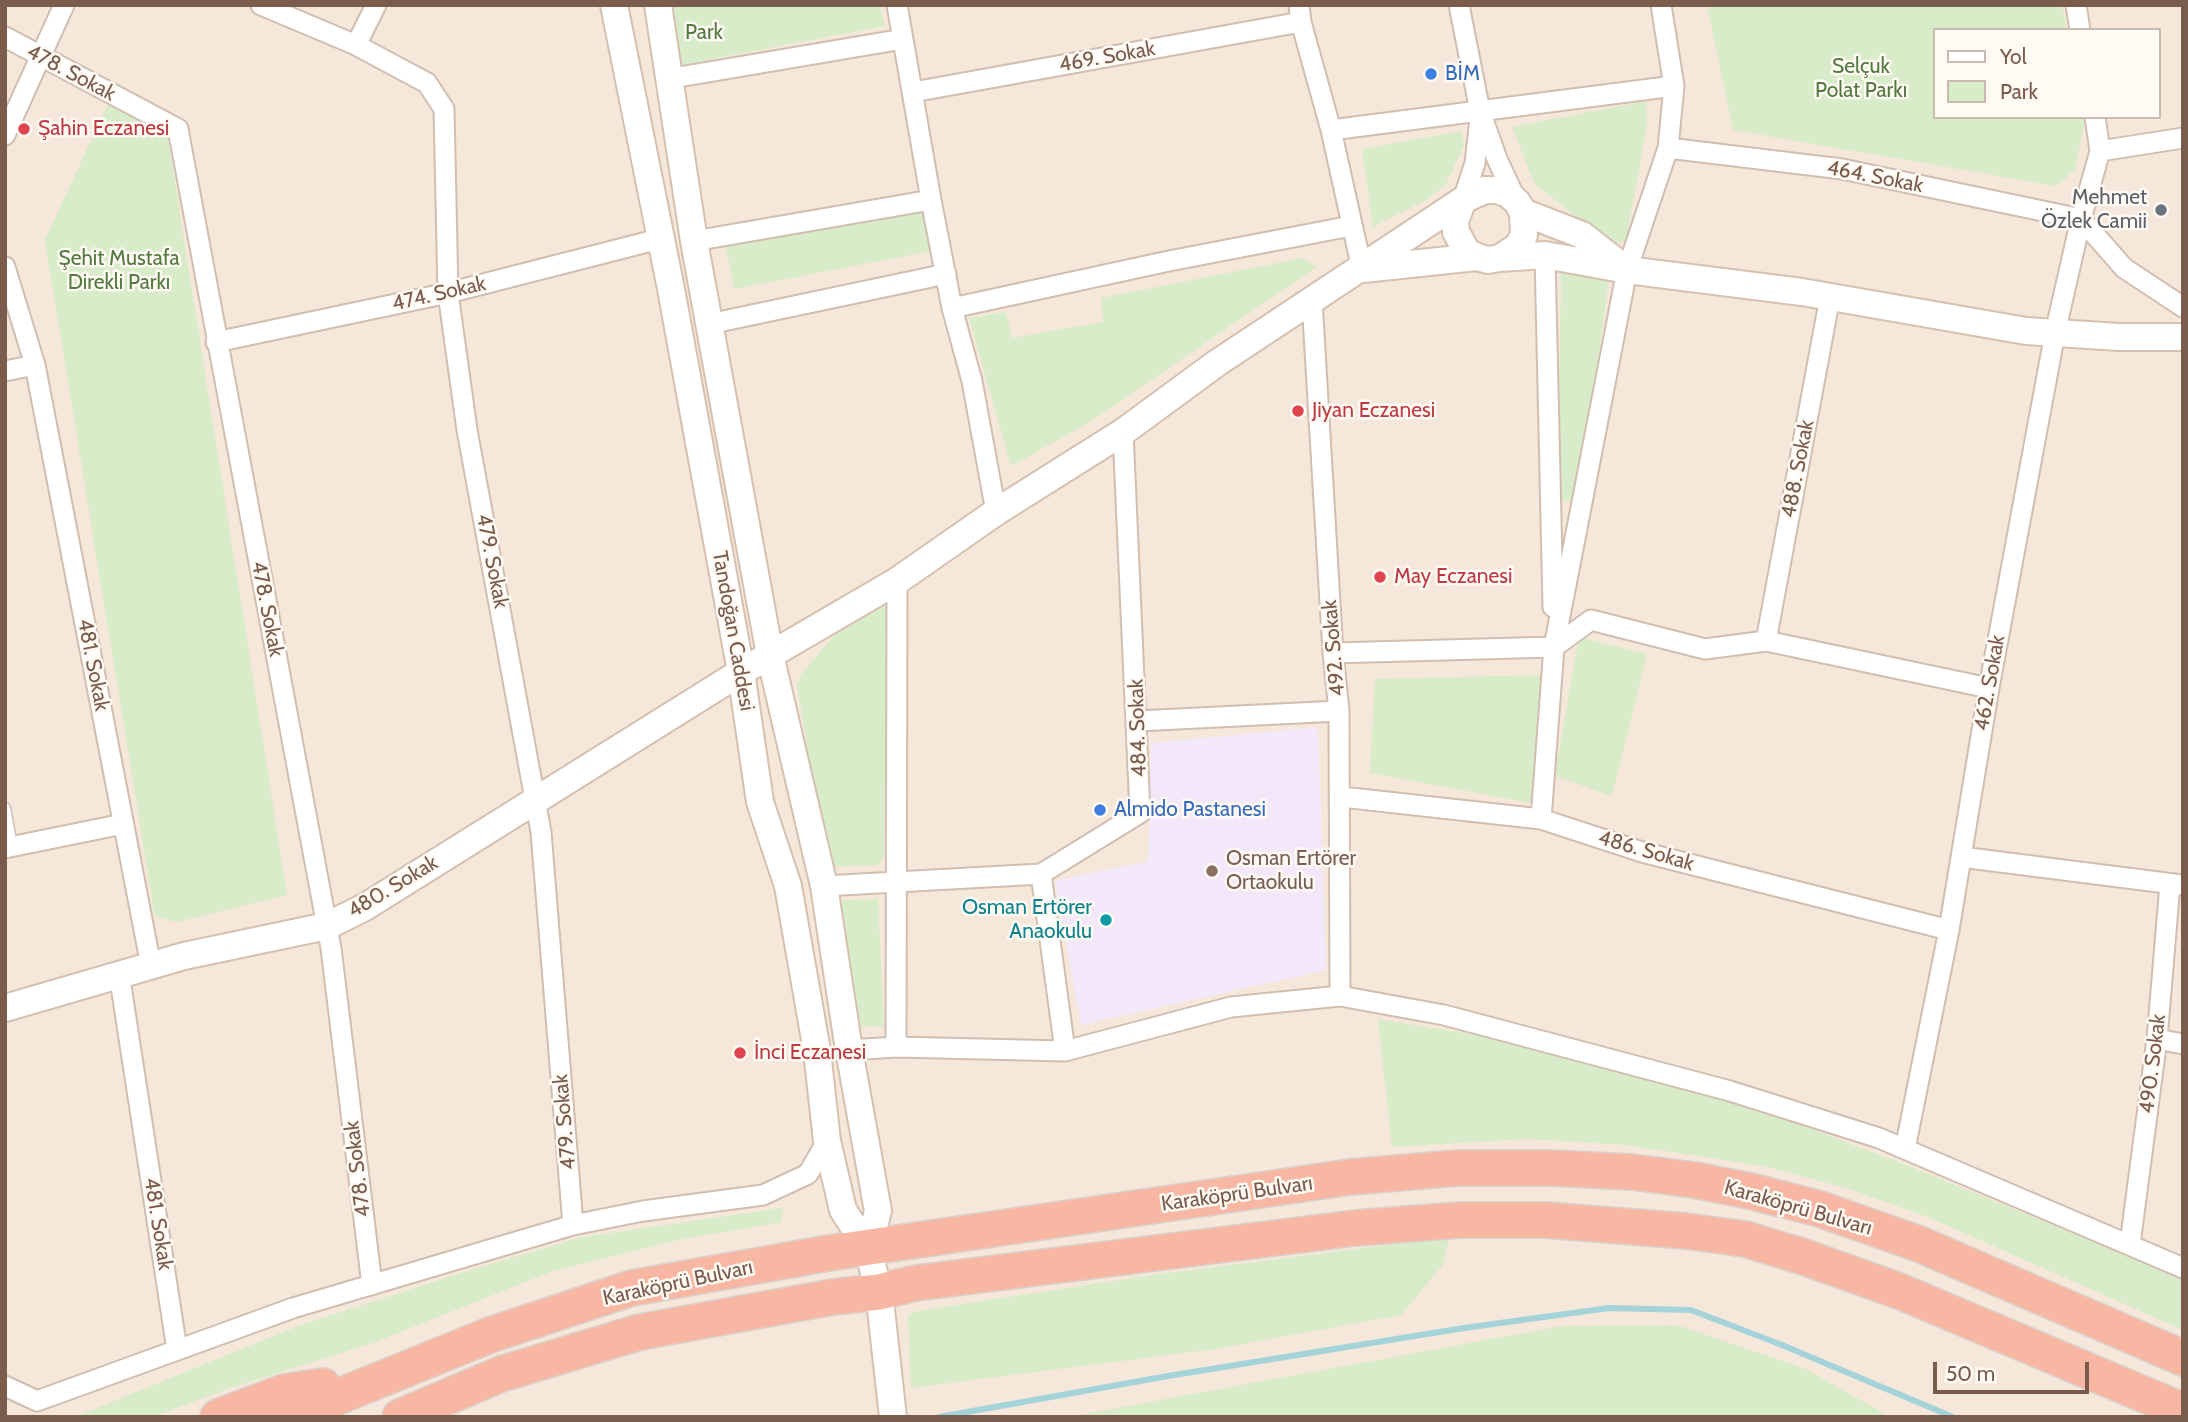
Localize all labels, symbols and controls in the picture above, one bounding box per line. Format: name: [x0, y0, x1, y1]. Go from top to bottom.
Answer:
park label: Park: [685, 20, 723, 46]
legend: [1932, 28, 2160, 119]
street label: 469. Sokak: [1057, 36, 1157, 78]
street label: 478. Sokak: [22, 39, 120, 107]
text: Yol: [2000, 44, 2027, 69]
park label: Selçuk Polat Parkı: [1815, 54, 1907, 104]
place label: BİM: [1445, 61, 1480, 87]
marker: BİM: [1423, 66, 1439, 82]
text: Park: [2000, 79, 2038, 104]
place label: Şahin Eczanesi: [38, 116, 169, 142]
marker: Şahin Eczanesi: [16, 121, 32, 137]
street label: 464. Sokak: [1825, 155, 1925, 199]
place label: Mehmet Özlek Camii: [2041, 185, 2147, 235]
marker: Mehmet Özlek Camii: [2153, 202, 2169, 218]
park label: Şehit Mustafa Direkli Parkı: [58, 246, 180, 296]
street label: 474. Sokak: [390, 271, 488, 317]
place label: Jiyan Eczanesi: [1312, 398, 1435, 424]
marker: Jiyan Eczanesi: [1290, 403, 1306, 419]
street label: 488. Sokak: [1776, 418, 1820, 520]
street label: 479. Sokak: [470, 512, 514, 610]
street label: Tandoğan Caddesi: [707, 549, 759, 713]
street label: 478. Sokak: [245, 559, 289, 659]
place label: May Eczanesi: [1394, 564, 1512, 590]
marker: May Eczanesi: [1372, 569, 1388, 585]
street label: 492. Sokak: [1317, 599, 1351, 697]
street label: 481. Sokak: [72, 617, 114, 713]
street label: 462. Sokak: [1969, 633, 2011, 733]
street label: 484. Sokak: [1124, 678, 1152, 778]
place label: Almido Pastanesi: [1114, 797, 1266, 823]
marker: Almido Pastanesi: [1092, 802, 1108, 818]
street label: 486. Sokak: [1595, 825, 1697, 877]
place label: Osman Ertörer Ortaokulu: [1226, 846, 1356, 896]
street label: 480. Sokak: [343, 850, 443, 924]
marker: Osman Ertörer Ortaokulu: [1204, 863, 1220, 879]
place label: Osman Ertörer Anaokulu: [962, 895, 1092, 945]
marker: Osman Ertörer Anaokulu: [1098, 912, 1114, 928]
street label: 490. Sokak: [2134, 1013, 2172, 1115]
place label: İnci Eczanesi: [754, 1040, 866, 1066]
marker: İnci Eczanesi: [732, 1045, 748, 1061]
street label: 479. Sokak: [548, 1073, 582, 1171]
street label: 478. Sokak: [340, 1119, 376, 1219]
street label: Karaköprü Bulvarı: [1160, 1171, 1314, 1217]
street label: Karaköprü Bulvarı: [1721, 1175, 1875, 1241]
street label: 481. Sokak: [138, 1176, 178, 1272]
street label: Karaköprü Bulvarı: [601, 1255, 755, 1311]
scale bar: [1936, 1348, 2092, 1392]
text: 50 m: [1946, 1361, 1995, 1386]

